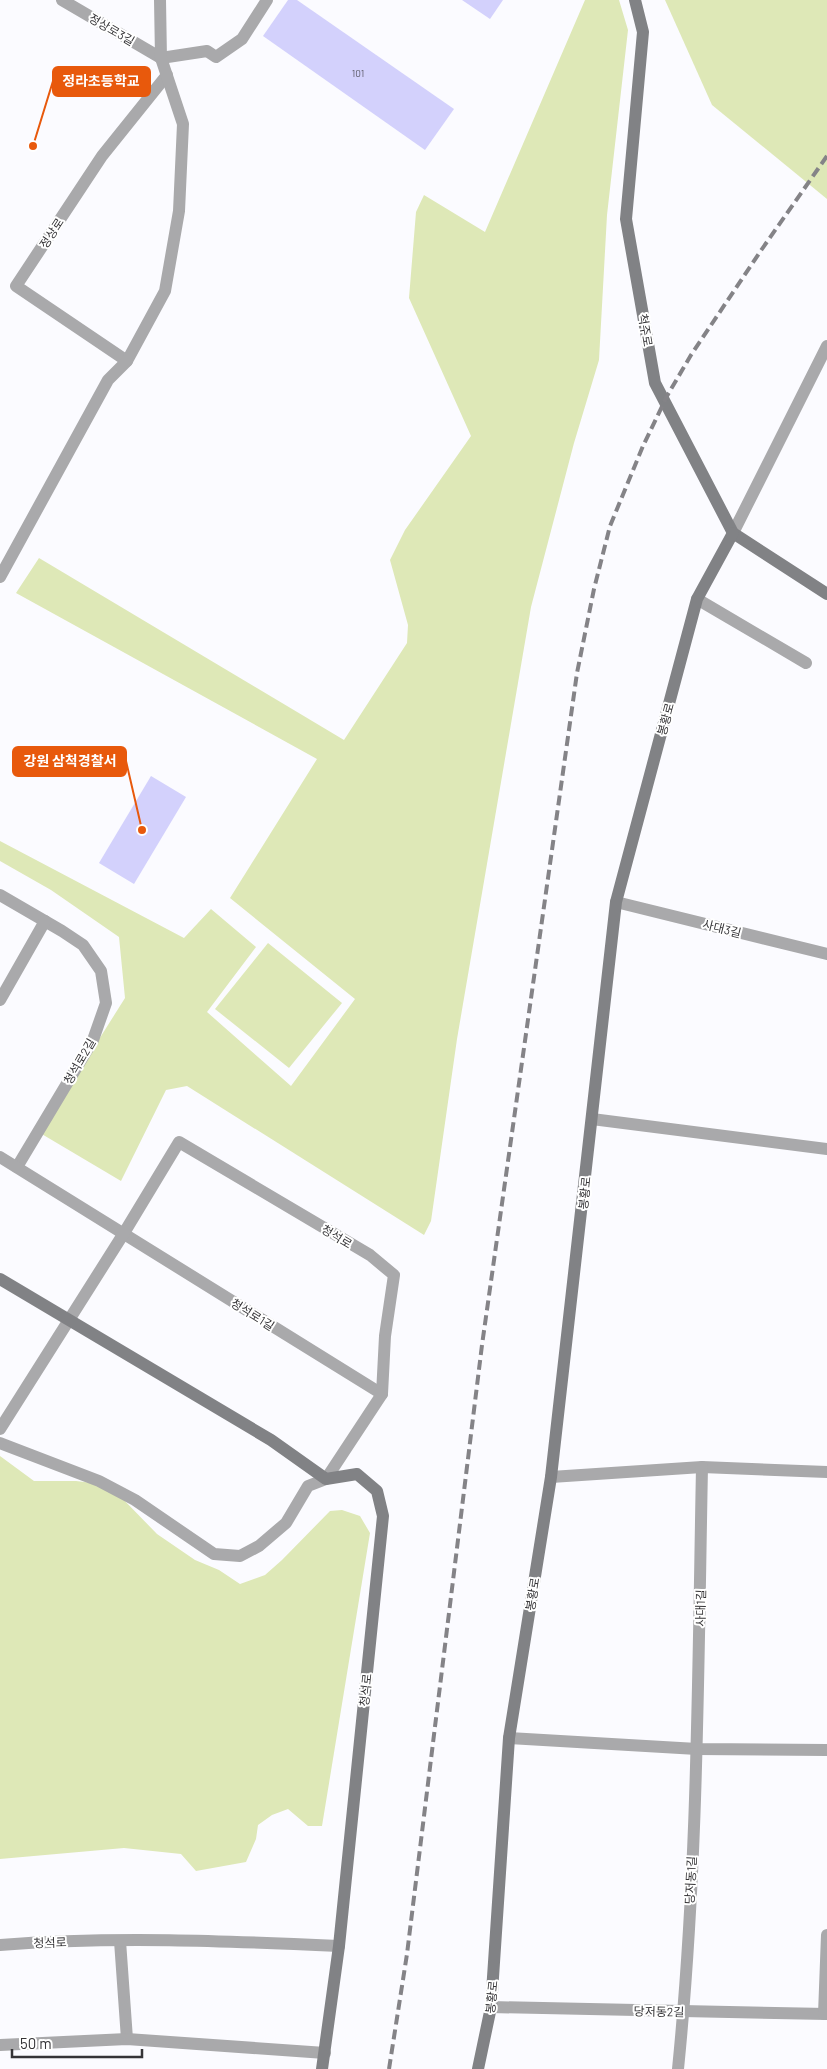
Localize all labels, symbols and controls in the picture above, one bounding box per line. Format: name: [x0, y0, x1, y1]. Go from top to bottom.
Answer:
street label: 정상로3길: [87, 10, 137, 48]
callout: 정라초등학교: [53, 67, 150, 96]
house number: 101: [352, 67, 364, 79]
text: 정라초등학교: [62, 72, 140, 89]
street label: 정상로: [36, 215, 66, 251]
street label: 척주로: [636, 312, 656, 348]
street label: 봉황로: [654, 701, 676, 737]
callout: 강원 삼척경찰서: [13, 747, 126, 776]
text: 강원 삼척경찰서: [24, 752, 116, 769]
street label: 사대3길: [701, 916, 743, 940]
street label: 청석로2길: [60, 1036, 98, 1086]
street label: 봉황로: [575, 1176, 593, 1210]
street label: 청석로: [319, 1221, 355, 1251]
street label: 청석로1길: [229, 1295, 277, 1333]
street label: 봉황로: [522, 1577, 542, 1611]
street label: 사대1길: [693, 1589, 707, 1627]
street label: 청석로: [356, 1673, 374, 1707]
street label: 당저동1길: [682, 1855, 698, 1905]
street label: 청석로: [33, 1934, 67, 1950]
street label: 봉황로: [482, 1980, 500, 2014]
street label: 당저동2길: [634, 2004, 684, 2018]
scale bar: [12, 2026, 142, 2058]
text: 50 m: [20, 2034, 52, 2052]

